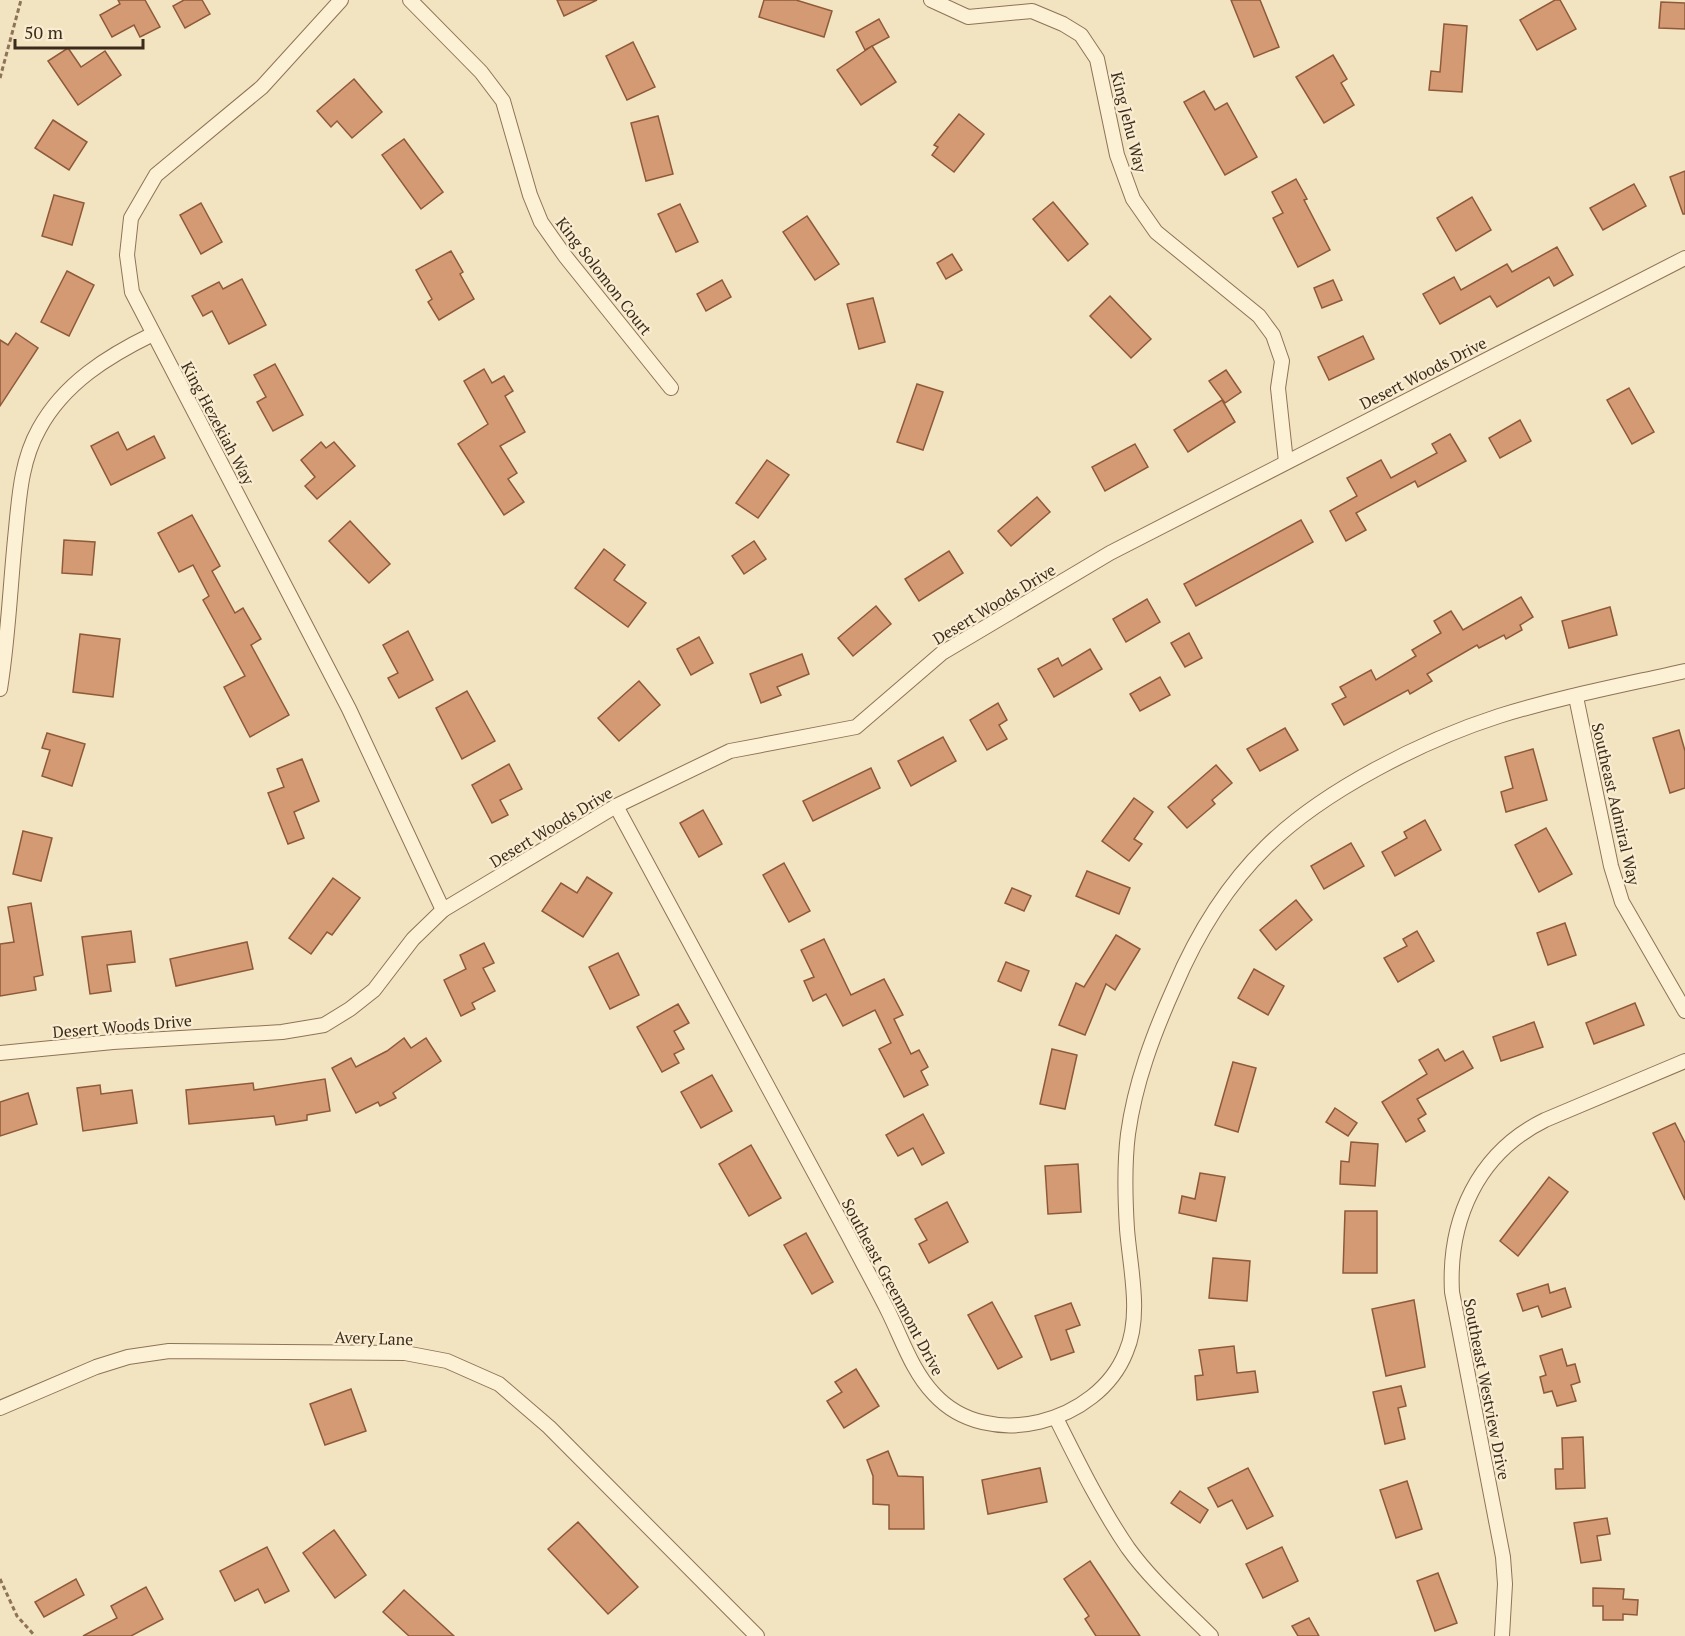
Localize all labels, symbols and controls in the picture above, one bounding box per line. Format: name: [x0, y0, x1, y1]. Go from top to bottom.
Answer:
scale bar: [15, 12, 142, 50]
text: 50 m: [24, 20, 64, 44]
street label: King Jehu Way: [1106, 69, 1152, 176]
street label: King Solomon Court: [551, 212, 657, 340]
street label: Desert Woods Drive: [1356, 331, 1490, 415]
street label: King Hezekiah Way: [176, 358, 260, 489]
street label: Desert Woods Drive: [928, 559, 1060, 649]
street label: Southeast Admiral Way: [1587, 721, 1646, 888]
street label: Desert Woods Drive: [485, 782, 617, 872]
street label: Desert Woods Drive: [51, 1009, 193, 1043]
street label: Southeast Greenmont Drive: [837, 1195, 949, 1379]
street label: Southeast Westview Drive: [1459, 1296, 1515, 1482]
street label: Avery Lane: [334, 1326, 414, 1350]

